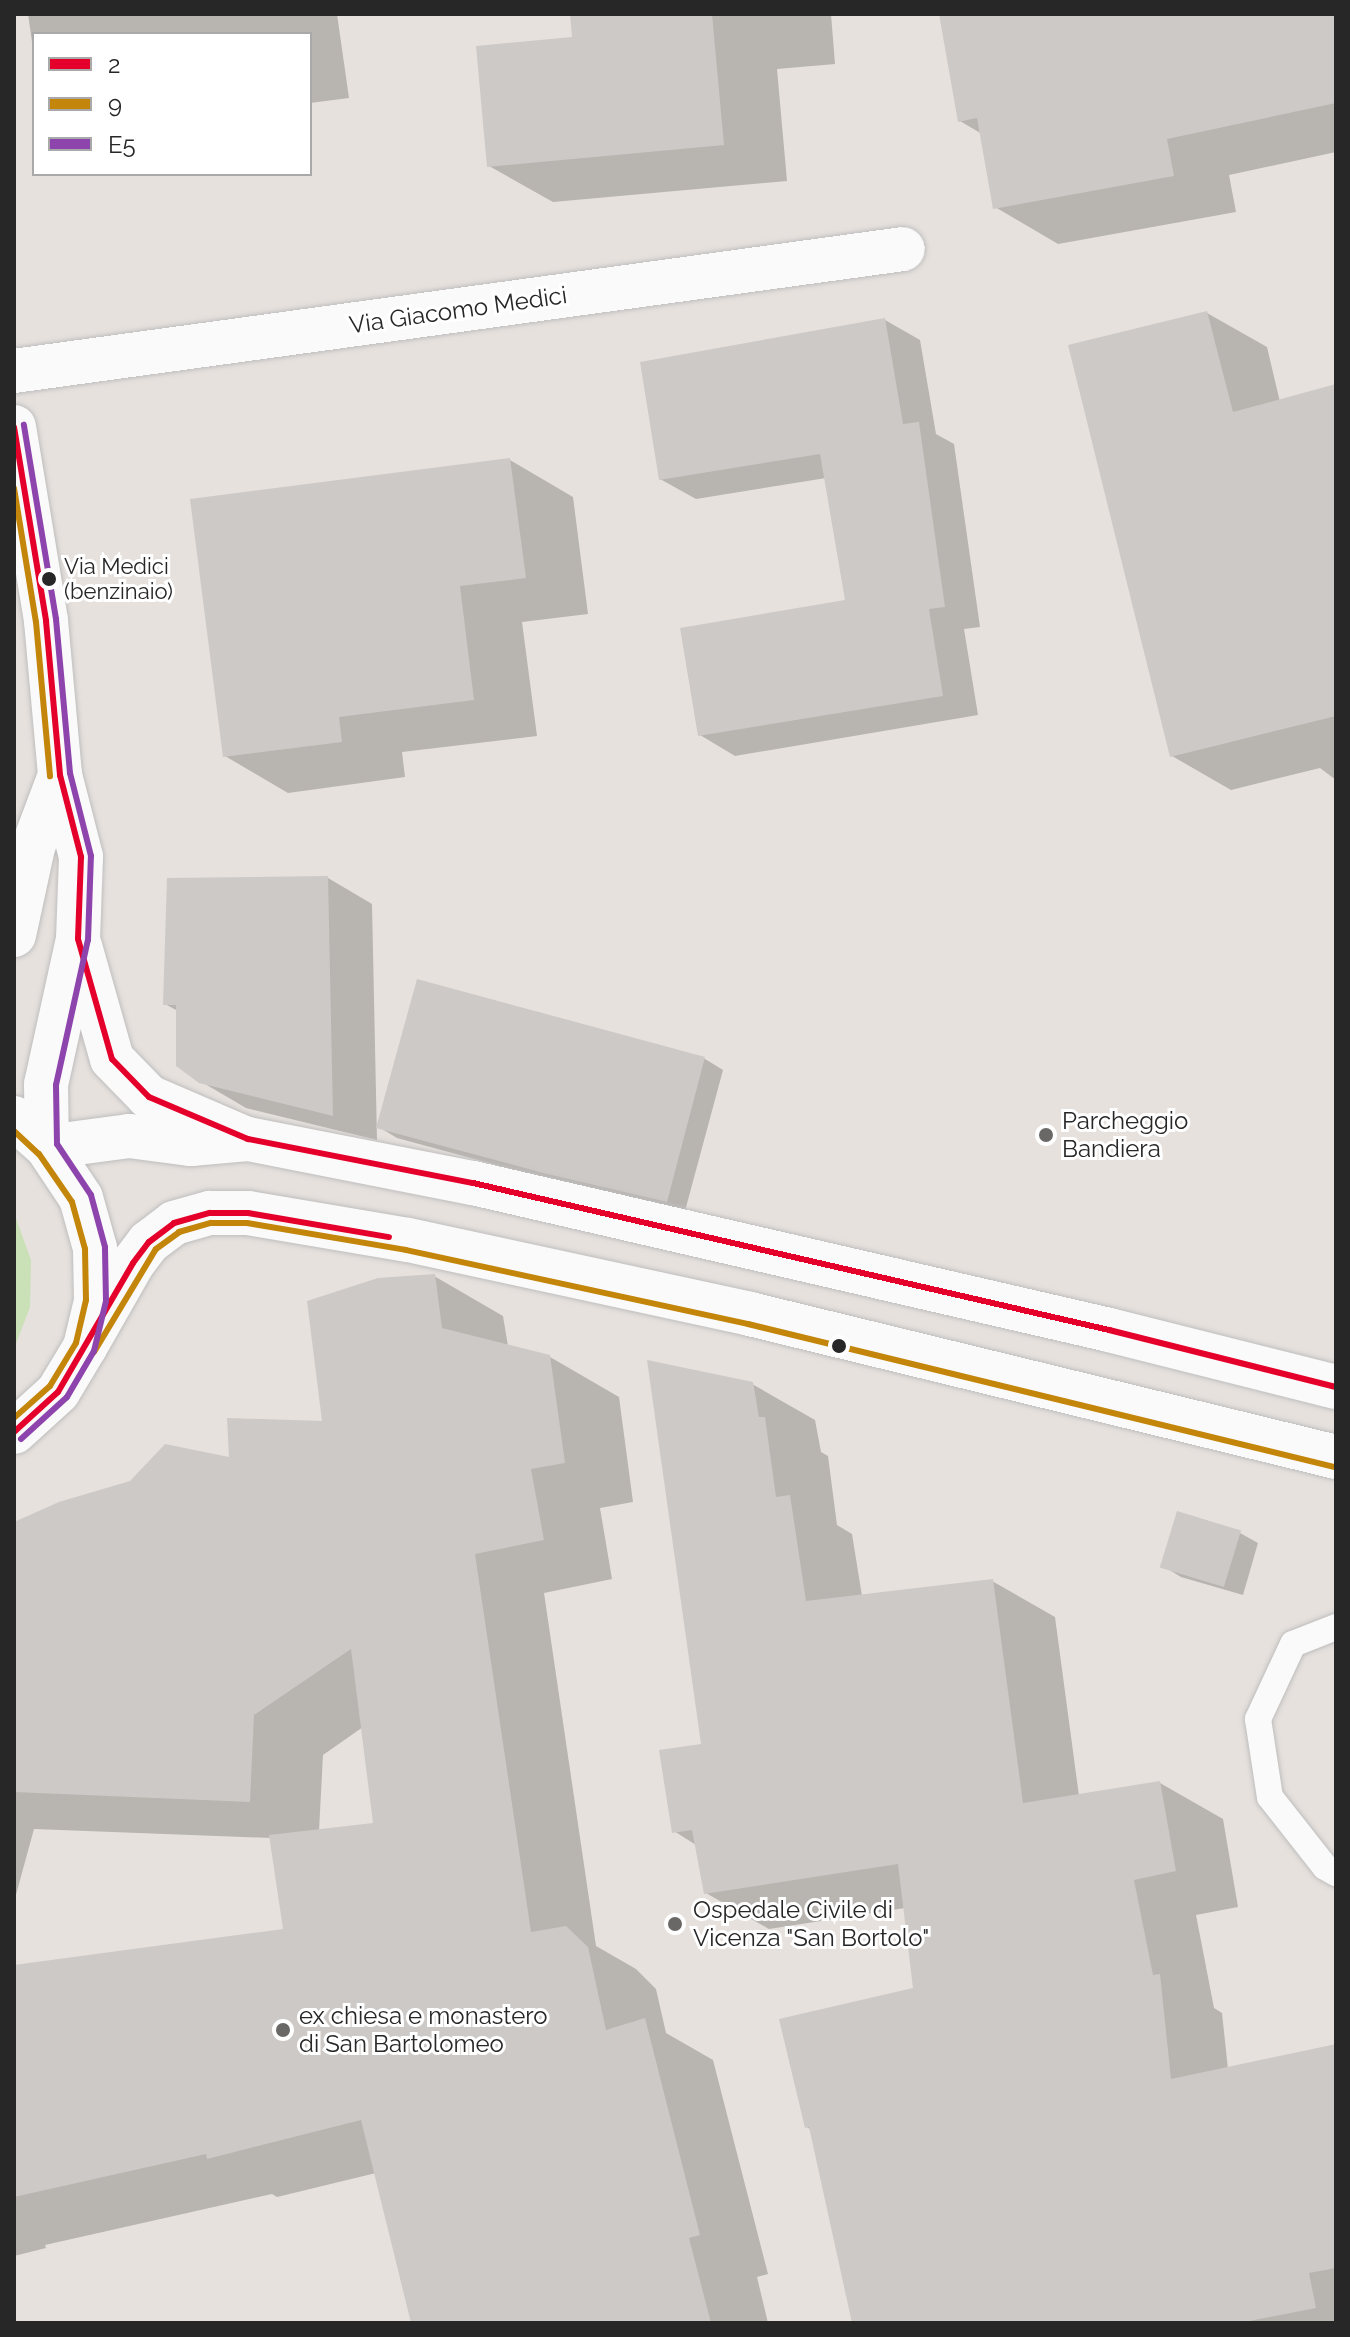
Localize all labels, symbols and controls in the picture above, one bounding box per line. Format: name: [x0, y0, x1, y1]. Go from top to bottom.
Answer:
legend: [32, 32, 312, 176]
text: 2: [108, 50, 121, 79]
text: 9: [108, 90, 122, 119]
text: E5: [108, 130, 136, 159]
street label: Via Giacomo Medici: [347, 280, 569, 340]
place label: Via Medici (benzinaio): [64, 553, 173, 604]
marker: Via Medici (benzinaio): [41, 571, 57, 587]
place label: Parcheggio Bandiera: [1062, 1107, 1188, 1163]
marker: Parcheggio Bandiera: [1037, 1126, 1055, 1144]
unlabelled marker: [831, 1338, 847, 1354]
place label: Ospedale Civile di Vicenza "San Bortolo": [693, 1896, 930, 1952]
marker: Ospedale Civile di Vicenza "San Bortolo": [664, 1913, 686, 1935]
place label: ex chiesa e monastero di San Bartolomeo: [299, 2002, 548, 2058]
marker: ex chiesa e monastero di San Bartolomeo: [274, 2021, 292, 2039]

